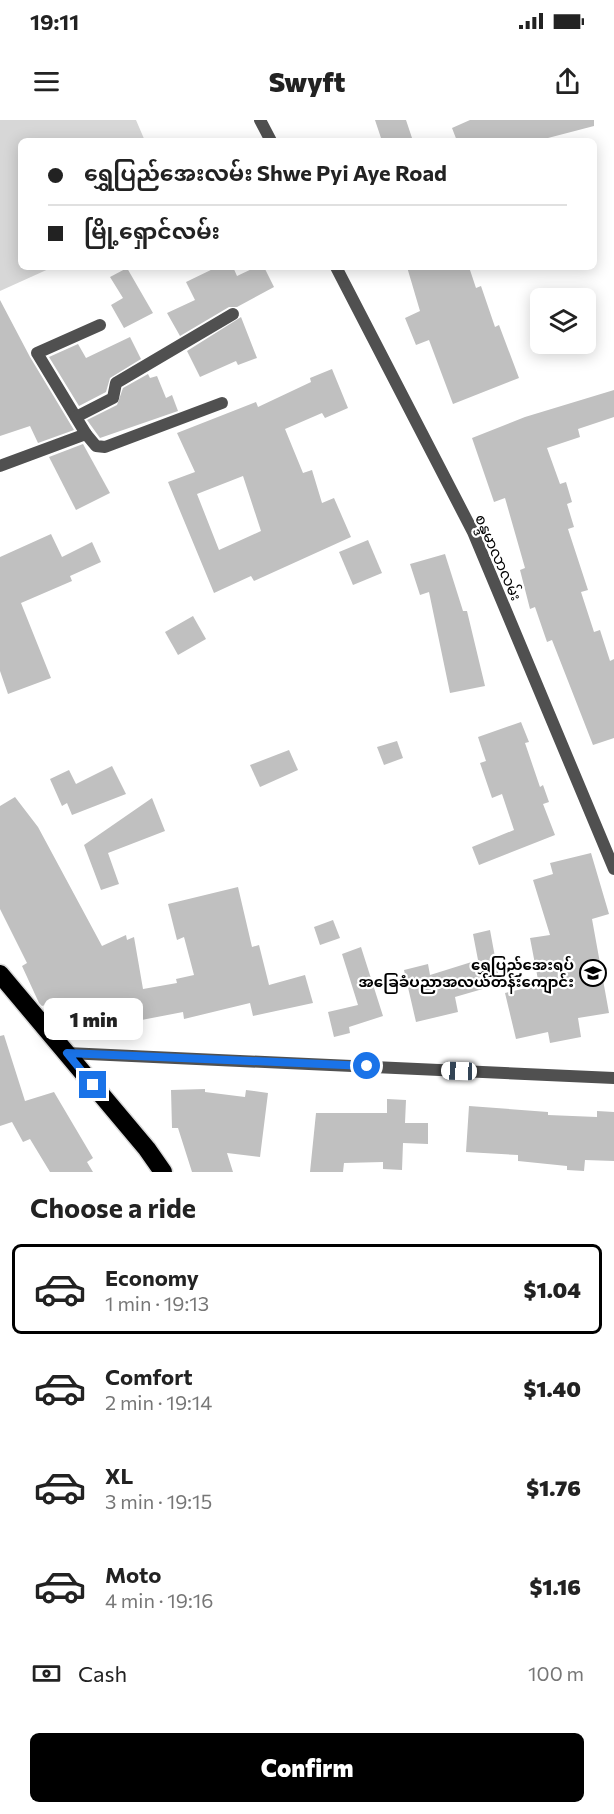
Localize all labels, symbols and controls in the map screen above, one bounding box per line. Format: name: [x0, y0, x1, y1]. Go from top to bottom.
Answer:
text: 19:11: [30, 8, 79, 35]
icon: menu: [30, 65, 63, 98]
text: Swyft: [269, 65, 345, 98]
icon: share: [551, 65, 584, 98]
text: ရွှေပြည်အေးလမ်း Shwe Pyi Aye Road: [84, 159, 447, 186]
text: မြို့ရှောင်လမ်း: [84, 217, 220, 244]
map controls: [530, 288, 596, 354]
button: layers: [530, 288, 596, 354]
street label: စန္ဒမာလာလမ်း: [468, 511, 526, 605]
place label: ရွှေပြည်အေးရပ် အခြေခံပညာအလယ်တန်းကျောင်း: [359, 955, 574, 994]
school or university icon: ရွှေပြည်အေးရပ် အခြေခံပညာအလယ်တန်းကျောင်း: [578, 958, 608, 988]
callout: 1 min: [44, 998, 142, 1040]
text: 1 min: [69, 1007, 118, 1031]
route start: [353, 1052, 380, 1079]
car: [441, 1061, 477, 1081]
route end: [79, 1071, 106, 1098]
text: Choose a ride: [30, 1191, 196, 1224]
icon: car: [33, 1262, 87, 1316]
text: Economy: [105, 1264, 199, 1291]
text: $1.04: [524, 1276, 581, 1303]
text: 1 min · 19:13: [105, 1291, 209, 1315]
icon: car: [33, 1361, 87, 1415]
text: Comfort: [105, 1363, 193, 1390]
text: $1.40: [523, 1375, 581, 1402]
text: 2 min · 19:14: [105, 1390, 212, 1414]
icon: car: [33, 1460, 87, 1514]
text: XL: [105, 1462, 133, 1489]
text: $1.76: [526, 1474, 581, 1501]
text: 3 min · 19:15: [105, 1489, 212, 1513]
icon: car: [33, 1559, 87, 1613]
text: Moto: [105, 1561, 161, 1588]
text: $1.16: [529, 1573, 581, 1600]
text: 4 min · 19:16: [105, 1588, 213, 1612]
icon: cash: [30, 1657, 63, 1690]
text: Cash: [78, 1660, 127, 1687]
text: 100 m: [528, 1661, 584, 1685]
button: Confirm: [30, 1733, 584, 1802]

